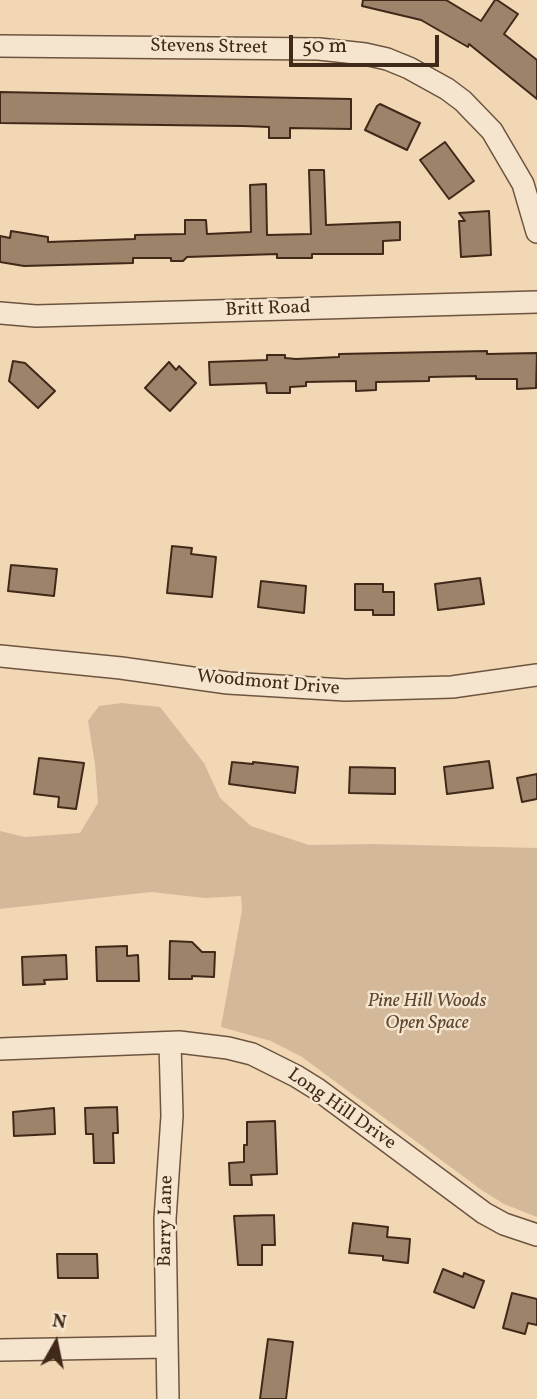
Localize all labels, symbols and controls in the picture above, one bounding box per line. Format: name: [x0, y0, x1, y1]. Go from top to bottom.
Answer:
scale bar: [292, 21, 442, 65]
text: 50 m: [302, 32, 347, 61]
street label: Stevens Street: [150, 36, 268, 60]
street label: Britt Road: [225, 297, 311, 323]
street label: Woodmont Drive: [195, 666, 341, 702]
park label: Pine Hill Woods Open Space: [368, 992, 486, 1036]
street label: Long Hill Drive: [282, 1064, 400, 1156]
street label: Barry Lane: [155, 1175, 179, 1267]
north arrow: [21, 1308, 91, 1378]
text: N: [50, 1308, 68, 1336]

